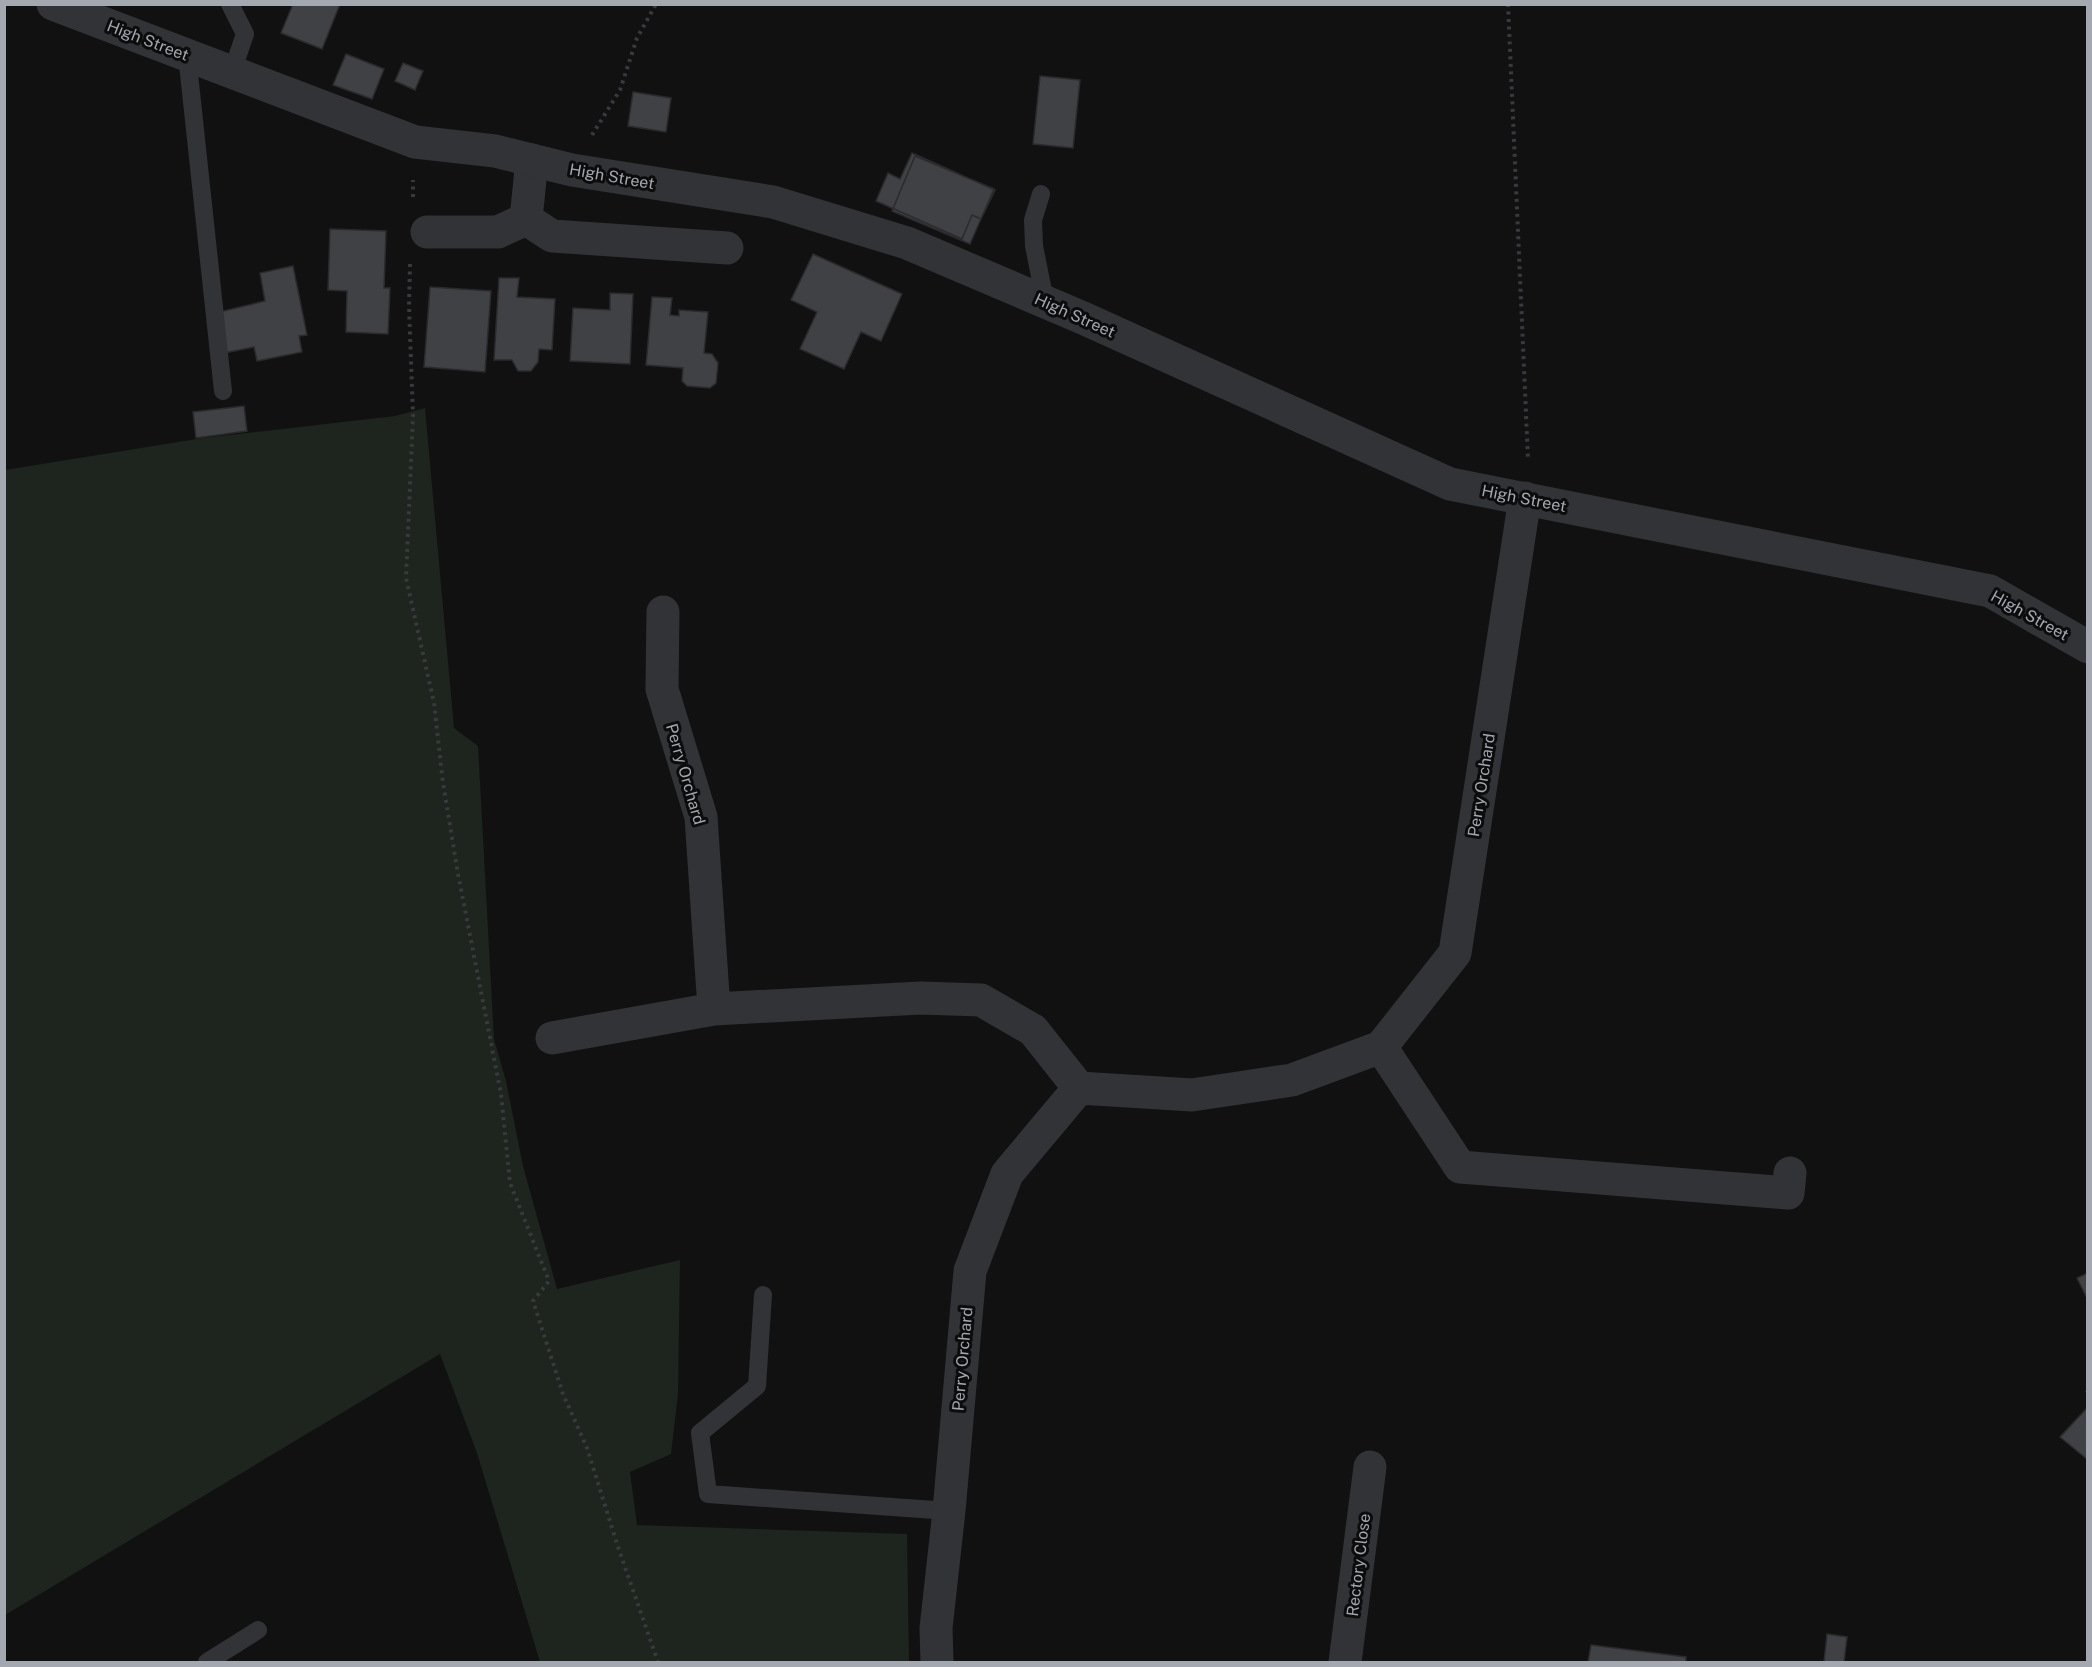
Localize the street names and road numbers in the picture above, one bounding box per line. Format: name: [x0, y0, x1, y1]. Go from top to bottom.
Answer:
street label: High Street: [104, 16, 191, 65]
street label: High Street: [568, 160, 656, 193]
street label: High Street: [1032, 289, 1118, 342]
street label: High Street: [1480, 481, 1568, 516]
street label: High Street: [1988, 586, 2072, 645]
street label: Perry Orchard: [662, 721, 709, 827]
street label: Perry Orchard: [1464, 732, 1499, 838]
street label: Perry Orchard: [948, 1306, 977, 1412]
street label: Rectory Close: [1343, 1513, 1374, 1618]

